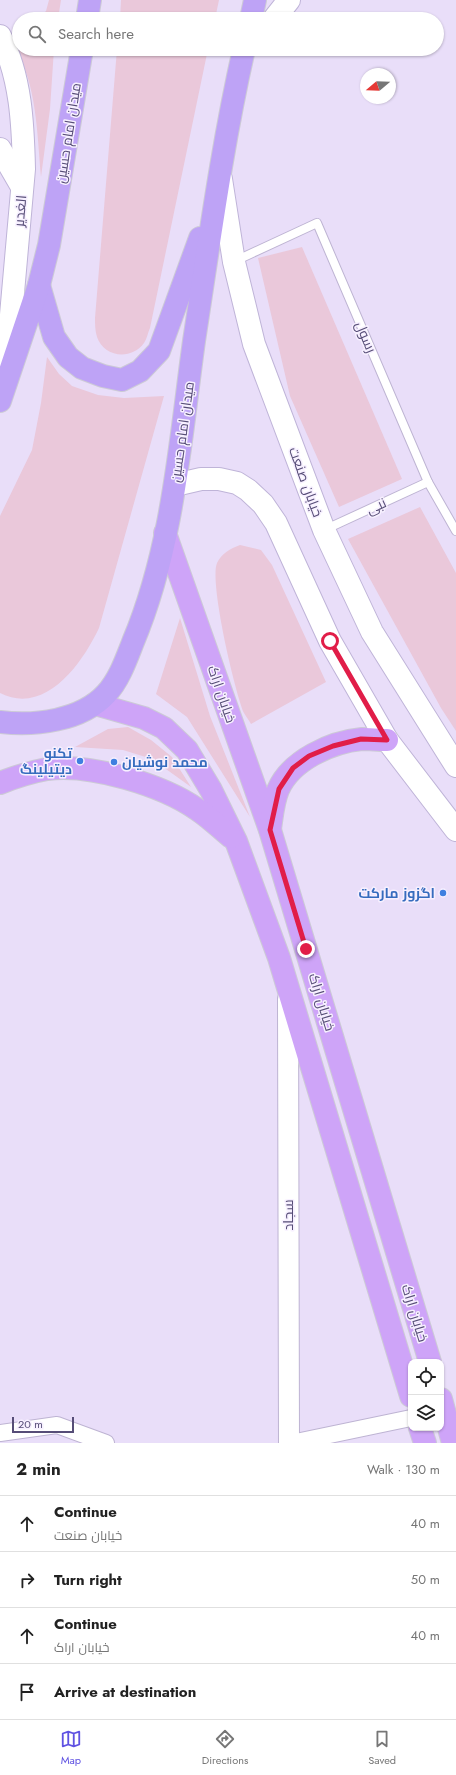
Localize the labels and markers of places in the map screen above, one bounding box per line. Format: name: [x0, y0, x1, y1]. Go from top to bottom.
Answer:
place label: تکنو دیتیلینگ: [20, 743, 73, 779]
place label: محمد نوشیان: [122, 752, 208, 772]
marker: تکنو دیتیلینگ: [75, 756, 85, 766]
marker: محمد نوشیان: [109, 757, 119, 767]
place label: اگزوز مارکت: [358, 883, 435, 903]
marker: اگزوز مارکت: [438, 888, 448, 898]

